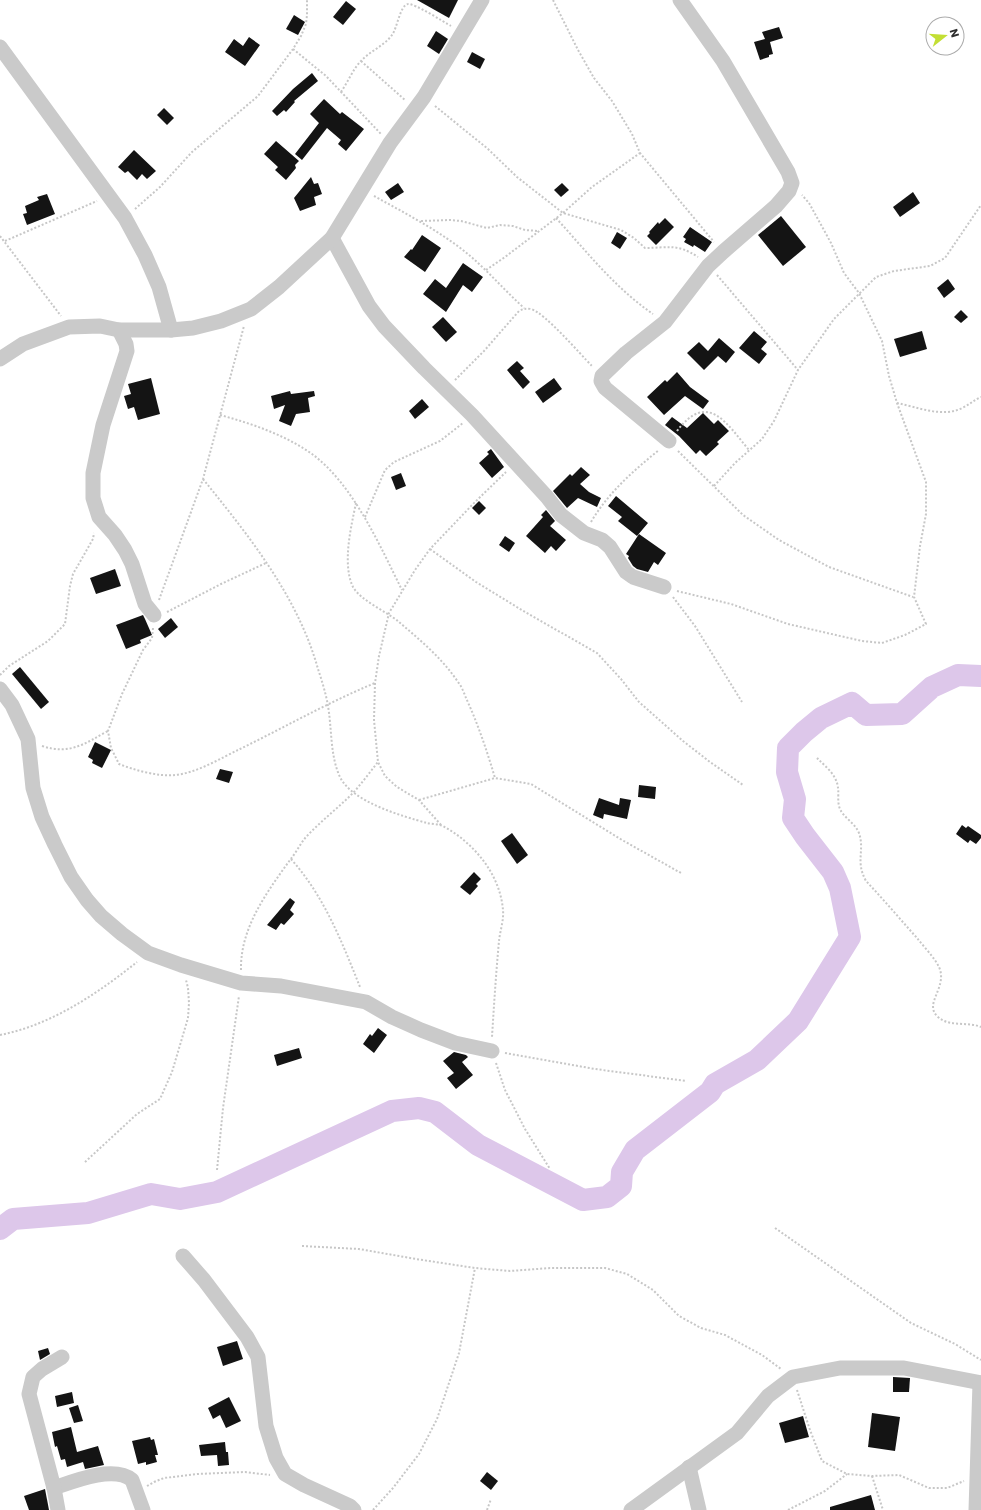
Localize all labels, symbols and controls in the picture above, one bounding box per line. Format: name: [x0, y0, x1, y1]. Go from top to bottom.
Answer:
north arrow: [925, 16, 965, 56]
text: N: [946, 27, 963, 39]

